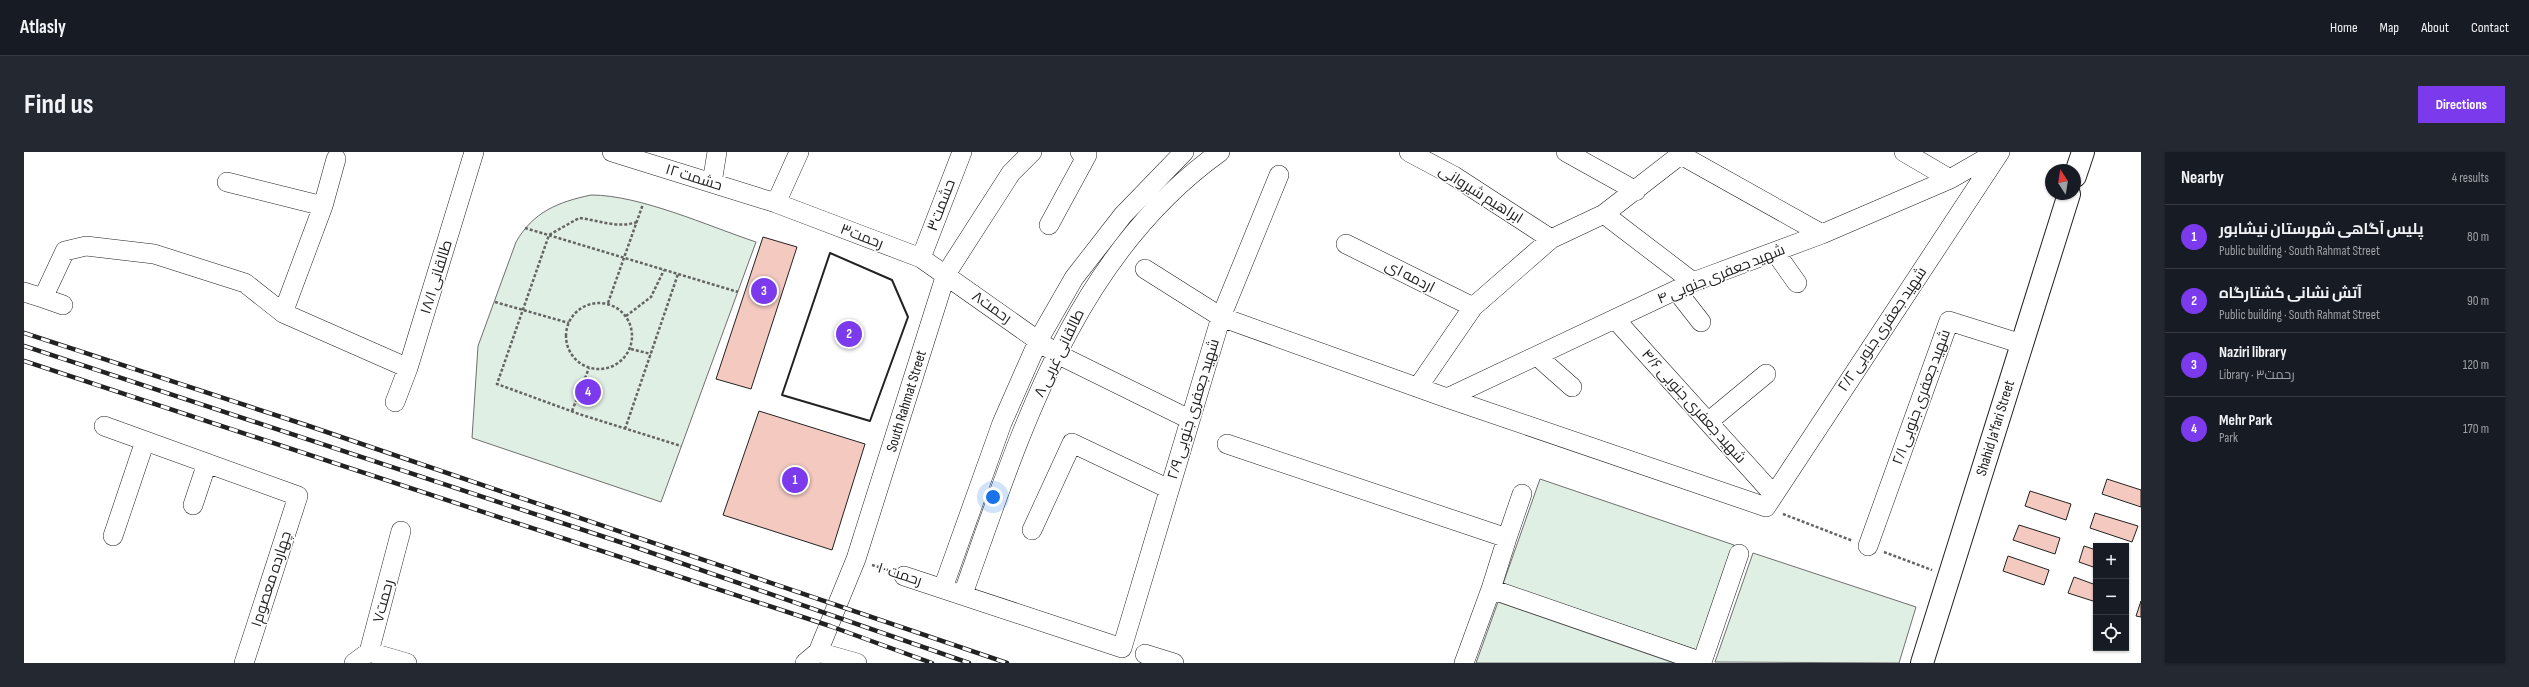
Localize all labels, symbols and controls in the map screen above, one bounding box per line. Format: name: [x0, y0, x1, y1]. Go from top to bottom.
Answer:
text: Atlasly: [20, 16, 66, 39]
text: Home: [2330, 19, 2358, 36]
text: Map: [2380, 19, 2399, 36]
text: About: [2421, 19, 2449, 36]
text: Contact: [2471, 19, 2509, 36]
button: Directions: [2418, 86, 2505, 123]
text: Find us: [24, 88, 93, 121]
street label: حشمت ۱۲: [663, 160, 725, 195]
street label: ابراهیم شیروانی: [1435, 161, 1526, 228]
north arrow: [2045, 164, 2081, 200]
text: Nearby: [2181, 168, 2224, 188]
text: 4 results: [2452, 170, 2489, 186]
street label: حشمت۳: [923, 177, 960, 234]
street label: رحمت۳: [838, 220, 886, 253]
text: پلیس آگاهی شهرستان نیشابور: [2219, 220, 2423, 239]
text: 1: [2191, 229, 2197, 245]
text: 80 m: [2467, 229, 2489, 245]
street label: طالقانی ۱۸/۱: [416, 238, 457, 316]
street label: شهید جعفری جنوبی ۴: [1655, 240, 1788, 309]
text: Public building · South Rahmat Street: [2219, 243, 2380, 259]
street label: اردمه ای: [1382, 256, 1438, 297]
street label: شهید جعفری جنوبی ۲/۲: [1834, 263, 1931, 395]
pin: 3: [751, 276, 777, 306]
text: آتش نشانی کشتارگاه: [2219, 284, 2362, 303]
street label: رحمت۸: [968, 287, 1015, 328]
text: 2: [2191, 293, 2197, 309]
text: 90 m: [2467, 293, 2489, 309]
street label: طالقانی غربی ۸: [1030, 306, 1089, 400]
text: Public building · South Rahmat Street: [2219, 307, 2380, 323]
pin: 2: [836, 319, 862, 349]
street label: شهید جعفری جنوبی ۲/۱: [1888, 327, 1955, 468]
street label: شهید جعفری جنوبی ۲/۹: [1163, 337, 1224, 482]
text: Naziri library: [2219, 343, 2286, 362]
street label: شهید جعفری جنوبی ۴/۶: [1637, 345, 1750, 467]
street label: South Rahmat Street: [882, 348, 931, 454]
text: 3: [2191, 357, 2197, 373]
text: 120 m: [2463, 357, 2489, 373]
text: Library · رحمت۳: [2219, 367, 2295, 383]
pin: 4: [575, 377, 601, 407]
street label: Shahid Ja'fari Street: [1972, 378, 2019, 478]
text: Mehr Park: [2219, 411, 2272, 430]
text: 4: [2191, 421, 2197, 437]
text: 170 m: [2463, 421, 2489, 437]
text: Park: [2219, 430, 2238, 446]
pin: 1: [782, 465, 808, 495]
your location: [983, 487, 1003, 507]
street label: چهارده معصوم۱: [247, 529, 296, 629]
map controls: [2093, 543, 2129, 651]
button: +: [2093, 543, 2129, 579]
street label: رحمت ۱۰: [875, 558, 924, 591]
street label: رحمت۷: [369, 577, 398, 625]
button: −: [2093, 579, 2129, 615]
button: locate: [2093, 615, 2129, 651]

